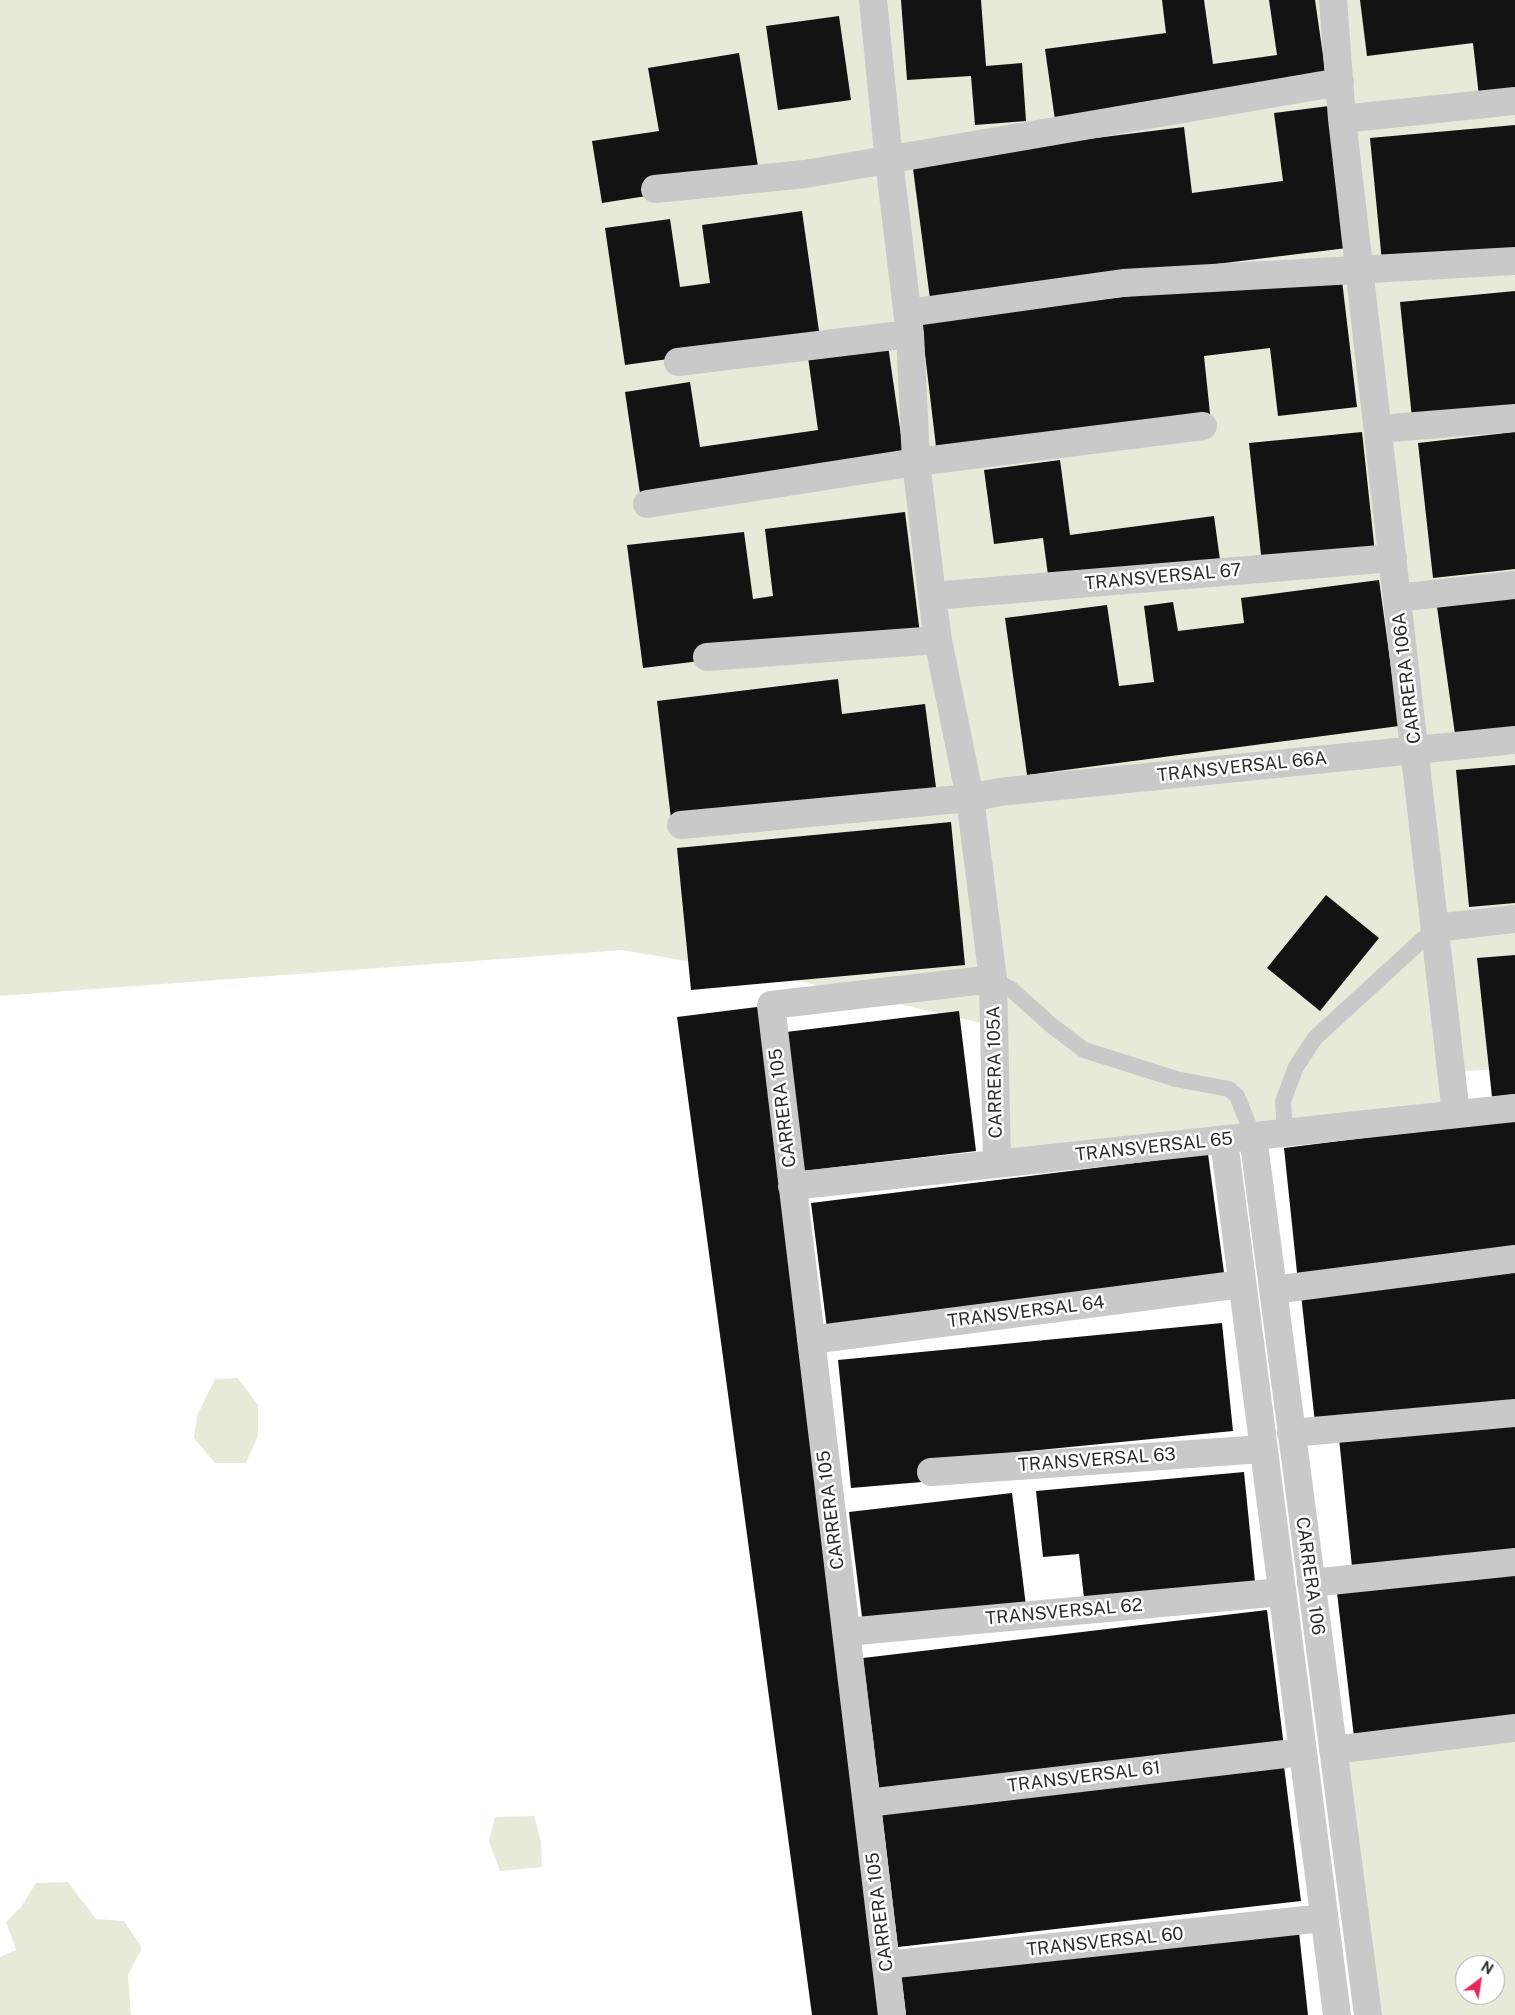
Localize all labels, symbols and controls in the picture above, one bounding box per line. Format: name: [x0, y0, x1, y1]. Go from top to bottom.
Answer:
street label: TRANSVERSAL 67: [1084, 559, 1242, 595]
street label: CARRERA 106A: [1388, 611, 1426, 745]
street label: TRANSVERSAL 66A: [1156, 747, 1328, 787]
street label: CARRERA 105A: [983, 1006, 1007, 1138]
street label: CARRERA 105: [765, 1047, 801, 1169]
street label: TRANSVERSAL 65: [1074, 1128, 1234, 1166]
street label: TRANSVERSAL 64: [946, 1292, 1106, 1332]
street label: TRANSVERSAL 63: [1017, 1444, 1177, 1476]
street label: CARRERA 105: [813, 1449, 849, 1571]
street label: CARRERA 106: [1291, 1515, 1329, 1637]
street label: TRANSVERSAL 62: [985, 1594, 1143, 1630]
street label: TRANSVERSAL 61: [1006, 1757, 1162, 1797]
street label: CARRERA 105: [862, 1851, 898, 1973]
street label: TRANSVERSAL 60: [1026, 1923, 1184, 1961]
north arrow: [1455, 1955, 1505, 2005]
text: N: [1478, 1958, 1496, 1978]

